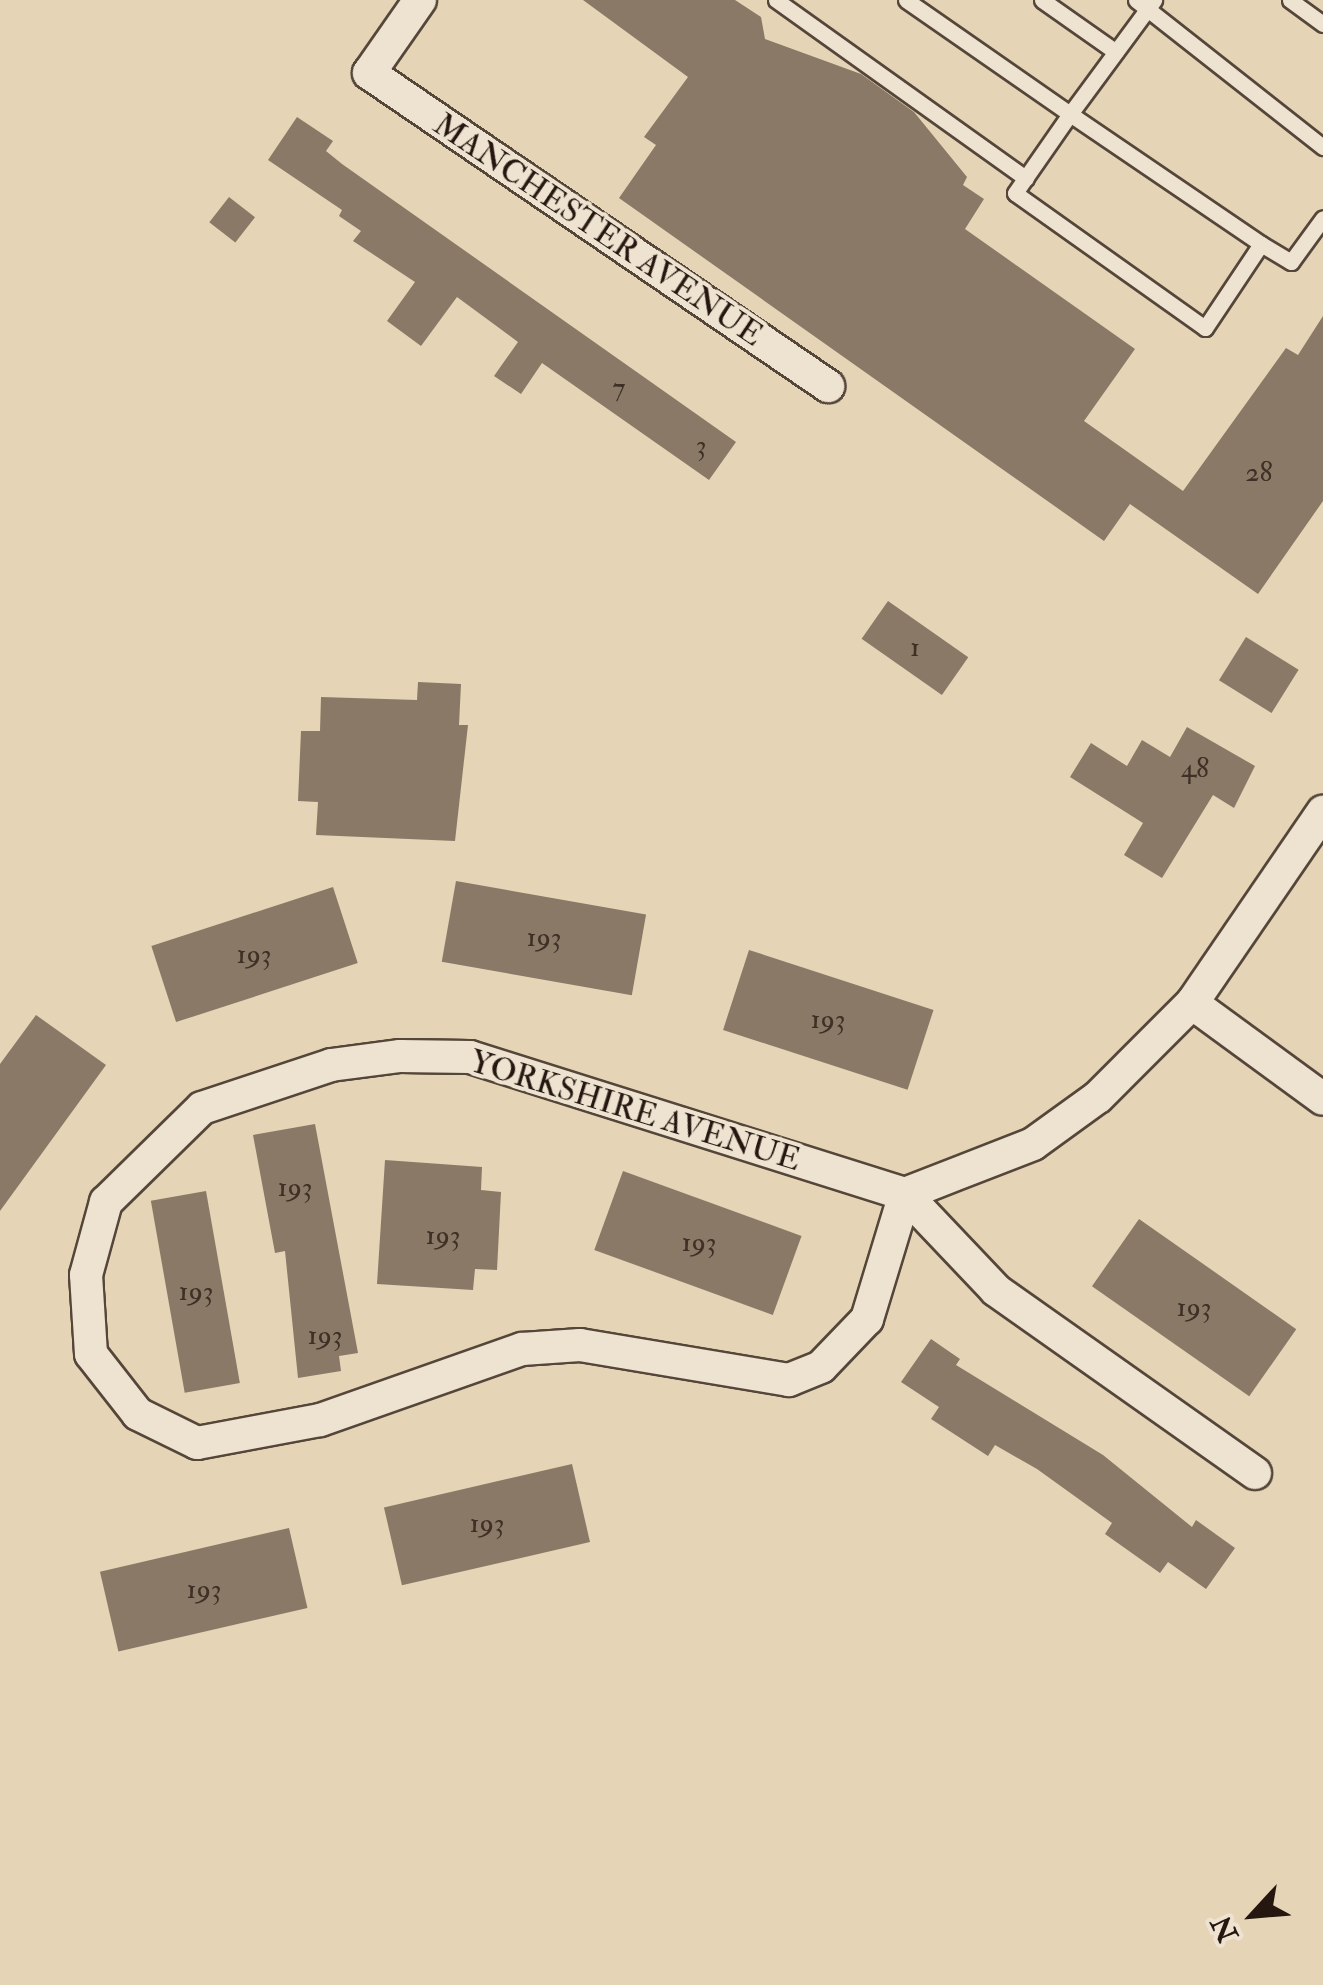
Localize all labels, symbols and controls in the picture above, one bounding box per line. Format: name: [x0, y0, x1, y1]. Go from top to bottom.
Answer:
street label: MANCHESTER AVENUE: [426, 105, 770, 355]
house number: 7: [613, 371, 625, 405]
house number: 3: [696, 429, 706, 463]
house number: 28: [1245, 456, 1273, 490]
house number: 1: [910, 631, 920, 665]
house number: 48: [1181, 752, 1209, 786]
house number: 193: [527, 921, 561, 955]
house number: 193: [237, 938, 271, 972]
house number: 193: [811, 1003, 845, 1037]
street label: YORKSHIRE AVENUE: [465, 1042, 805, 1180]
house number: 193: [278, 1171, 312, 1205]
house number: 193: [426, 1219, 460, 1253]
house number: 193: [682, 1226, 716, 1260]
house number: 193: [179, 1275, 213, 1309]
house number: 193: [1177, 1291, 1211, 1325]
house number: 193: [308, 1319, 342, 1353]
house number: 193: [470, 1507, 504, 1541]
house number: 193: [187, 1573, 221, 1607]
north arrow: [1203, 1865, 1303, 1965]
text: N: [1204, 1909, 1247, 1947]

